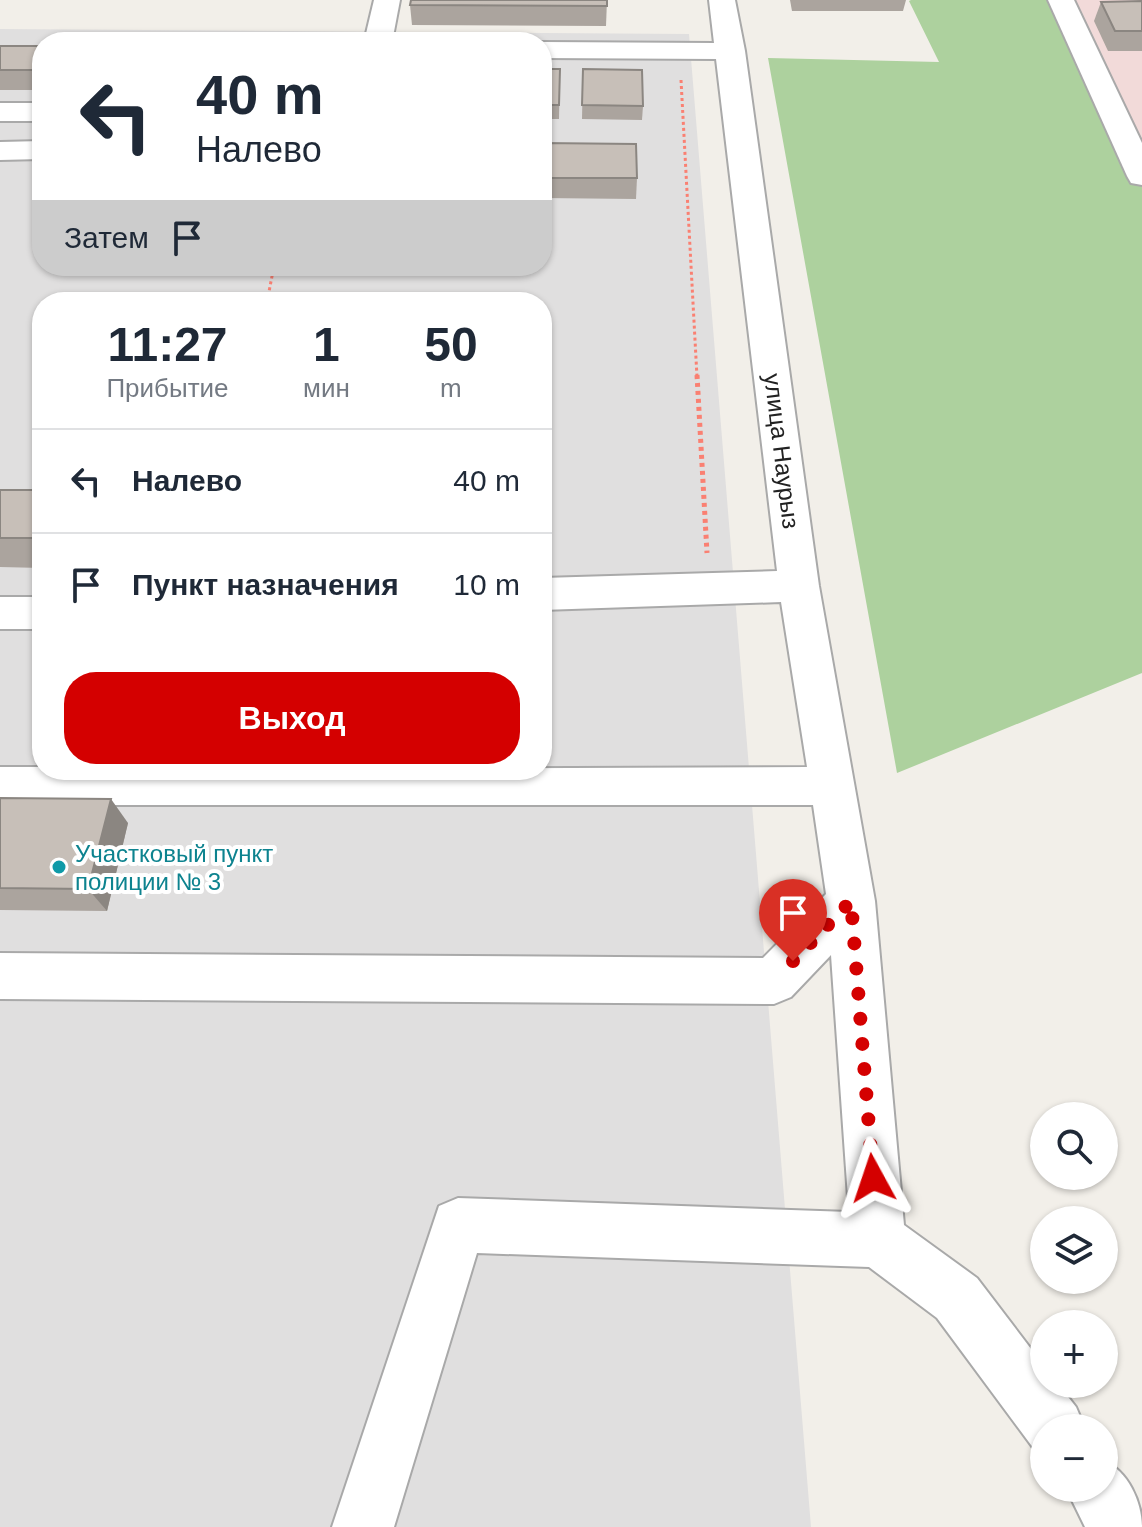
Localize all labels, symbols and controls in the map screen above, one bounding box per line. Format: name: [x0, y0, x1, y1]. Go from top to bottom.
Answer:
text: 40 m: [196, 63, 324, 126]
icon: left: [64, 64, 168, 168]
text: Налево: [196, 129, 322, 170]
icon: arrive: [165, 216, 209, 260]
text: Затем: [64, 221, 149, 254]
text: 11:27: [107, 318, 228, 371]
text: 1: [313, 318, 340, 371]
text: 50: [424, 318, 478, 371]
street label: улица Наурыз: [759, 372, 805, 530]
text: Прибытие: [106, 373, 229, 403]
text: мин: [303, 373, 350, 403]
text: m: [440, 373, 462, 403]
icon: left: [64, 459, 108, 503]
text: Налево: [132, 464, 242, 497]
text: 40 m: [453, 464, 520, 497]
icon: arrive: [64, 563, 108, 607]
text: Пункт назначения: [132, 568, 399, 601]
text: 10 m: [453, 568, 520, 601]
button: Выход: [64, 672, 520, 764]
place label: Участковый пункт полиции № 3: [75, 840, 273, 895]
marker: Участковый пункт полиции № 3: [50, 858, 68, 876]
pin: [759, 879, 827, 961]
icon: arrive: [771, 891, 815, 935]
map controls: [1030, 1102, 1118, 1502]
button: search: [1030, 1102, 1118, 1190]
position arrow: [831, 1136, 915, 1220]
button: layers: [1030, 1206, 1118, 1294]
button: +: [1030, 1310, 1118, 1398]
button: −: [1030, 1414, 1118, 1502]

